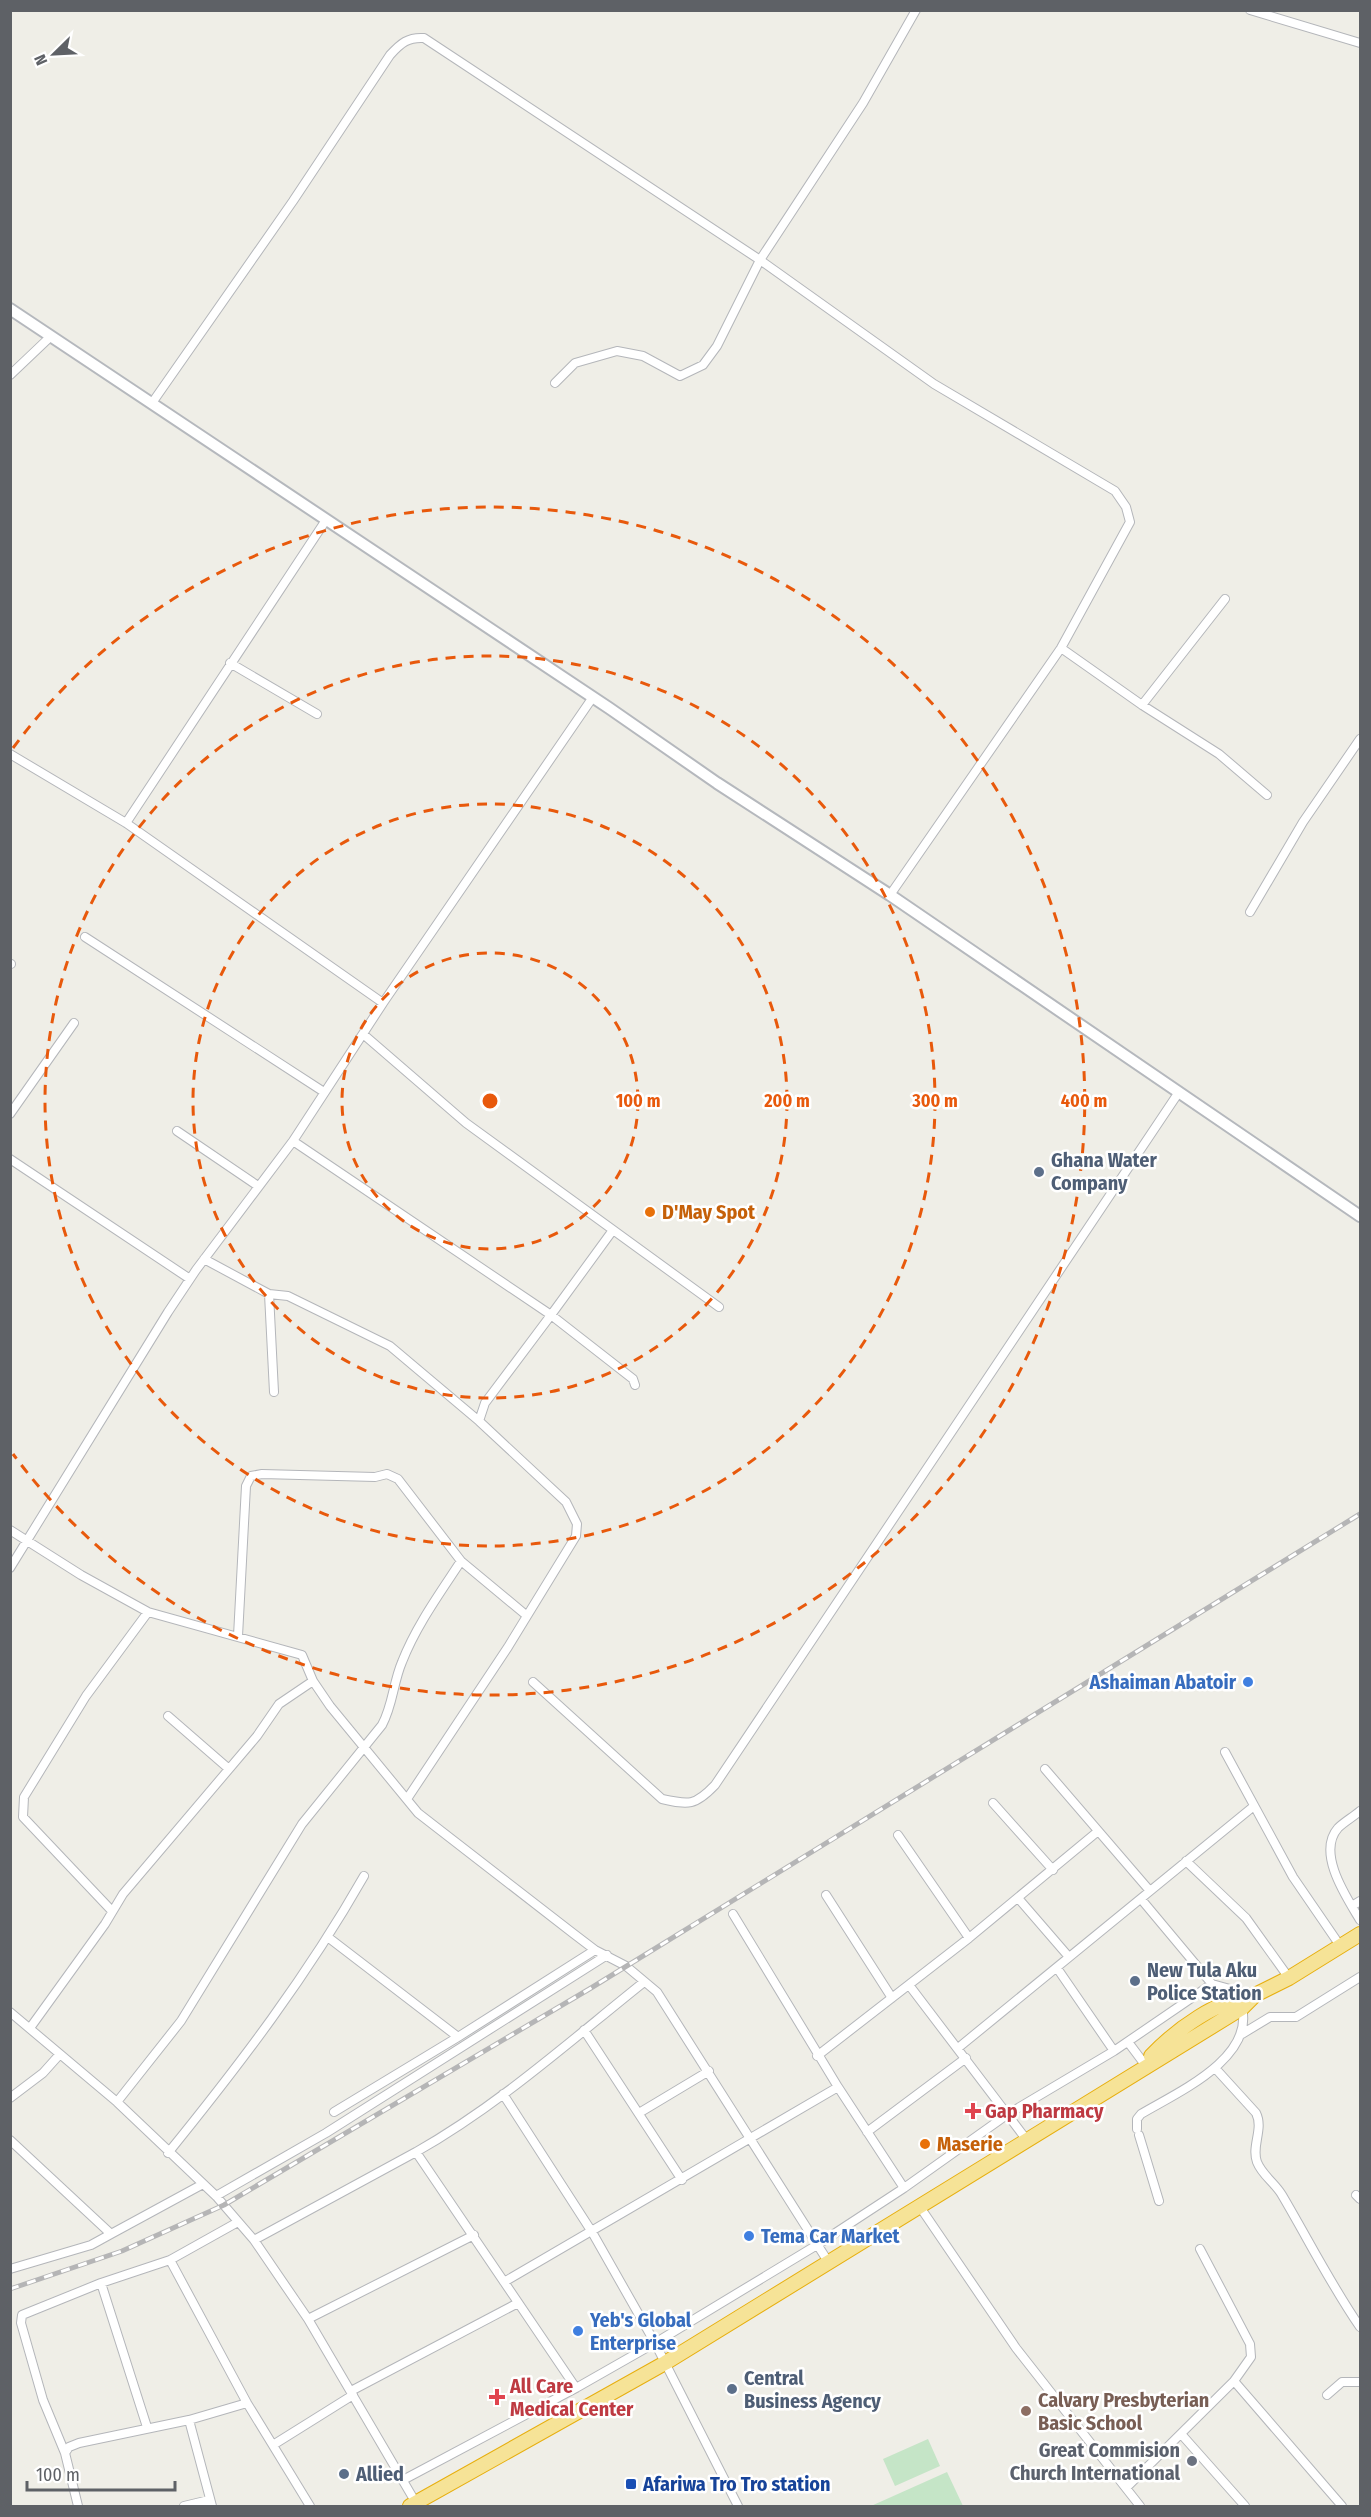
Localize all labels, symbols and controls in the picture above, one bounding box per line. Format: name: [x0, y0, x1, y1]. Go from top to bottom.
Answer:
north arrow: [24, 24, 84, 84]
text: N: [30, 52, 51, 68]
text: 100 m: [616, 1090, 660, 1112]
text: 200 m: [763, 1090, 810, 1112]
text: 300 m: [911, 1090, 958, 1112]
text: 400 m: [1061, 1090, 1107, 1112]
centre of rings: [480, 1091, 500, 1111]
place label: Ghana Water Company: [1051, 1148, 1157, 1195]
marker: Ghana Water Company: [1032, 1165, 1046, 1179]
place label: D'May Spot: [662, 1200, 756, 1224]
marker: D'May Spot: [643, 1205, 657, 1219]
place label: Ashaiman Abatoir: [1089, 1670, 1237, 1694]
marker: Ashaiman Abatoir: [1241, 1675, 1255, 1689]
place label: New Tula Aku Police Station: [1147, 1958, 1262, 2005]
marker: New Tula Aku Police Station: [1128, 1974, 1142, 1988]
place label: Gap Pharmacy: [985, 2099, 1104, 2123]
marker: Gap Pharmacy: [966, 2104, 980, 2118]
place label: Maserie: [937, 2132, 1003, 2156]
marker: Maserie: [918, 2137, 932, 2151]
place label: Tema Car Market: [761, 2224, 901, 2248]
marker: Tema Car Market: [742, 2229, 756, 2243]
place label: Yeb's Global Enterprise: [589, 2308, 692, 2355]
marker: Yeb's Global Enterprise: [571, 2324, 585, 2338]
place label: Central Business Agency: [744, 2366, 881, 2413]
place label: All Care Medical Center: [509, 2374, 634, 2421]
marker: Central Business Agency: [725, 2382, 739, 2396]
marker: All Care Medical Center: [488, 2388, 506, 2406]
place label: Calvary Presbyterian Basic School: [1038, 2388, 1209, 2435]
marker: Calvary Presbyterian Basic School: [1019, 2404, 1033, 2418]
place label: Great Commision Church International: [1010, 2438, 1181, 2485]
scale bar: [27, 2454, 176, 2492]
marker: Great Commision Church International: [1185, 2454, 1199, 2468]
place label: Allied: [355, 2462, 404, 2486]
text: 100 m: [36, 2464, 80, 2486]
marker: Allied: [337, 2467, 351, 2481]
place label: Afariwa Tro Tro station: [642, 2472, 830, 2496]
marker: Afariwa Tro Tro station: [624, 2477, 638, 2491]

